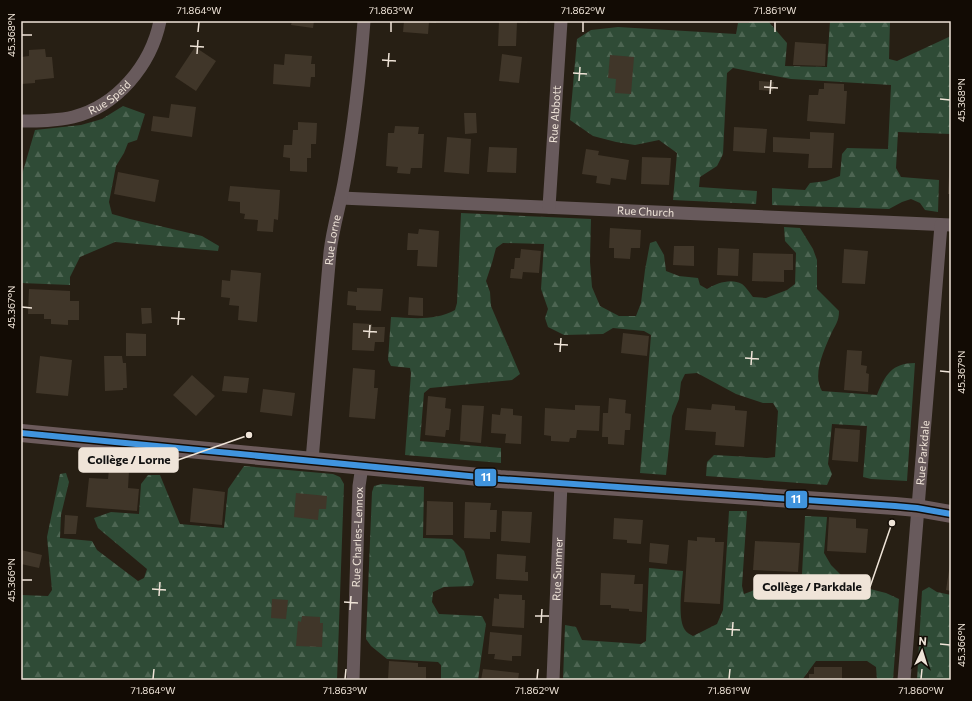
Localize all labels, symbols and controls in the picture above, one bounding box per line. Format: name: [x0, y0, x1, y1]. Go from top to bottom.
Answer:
text: 71.864°W: [177, 4, 221, 16]
text: 71.863°W: [369, 4, 413, 16]
text: 71.862°W: [561, 4, 605, 16]
text: 71.861°W: [753, 4, 797, 16]
text: 45.368°N: [5, 13, 17, 57]
street label: Rue Speid: [86, 78, 133, 117]
text: 45.368°N: [955, 78, 967, 122]
street label: Rue Abbott: [546, 85, 563, 143]
street label: Rue Church: [617, 203, 675, 219]
street label: Rue Lorne: [322, 213, 343, 266]
text: 45.367°N: [5, 285, 17, 329]
text: 45.367°N: [955, 350, 967, 394]
street label: Rue Parkdale: [913, 420, 932, 486]
callout: Collège / Lorne: [79, 448, 178, 472]
text: Collège / Lorne: [87, 452, 171, 466]
line badge: 11: [474, 468, 497, 487]
text: 11: [481, 470, 491, 483]
street label: Rue Charles-Lennox: [349, 486, 365, 588]
line badge: 11: [785, 490, 808, 509]
text: 11: [791, 492, 801, 505]
street label: Rue Summer: [549, 537, 565, 601]
text: 45.366°N: [5, 558, 17, 602]
callout: Collège / Parkdale: [754, 575, 870, 599]
text: Collège / Parkdale: [762, 579, 862, 593]
text: 45.366°N: [955, 623, 967, 667]
north arrow: [902, 631, 942, 671]
text: N: [918, 634, 927, 647]
text: 71.864°W: [131, 684, 175, 696]
text: 71.863°W: [323, 684, 367, 696]
text: 71.862°W: [515, 684, 559, 696]
text: 71.861°W: [707, 684, 751, 696]
text: 71.860°W: [898, 684, 944, 696]

